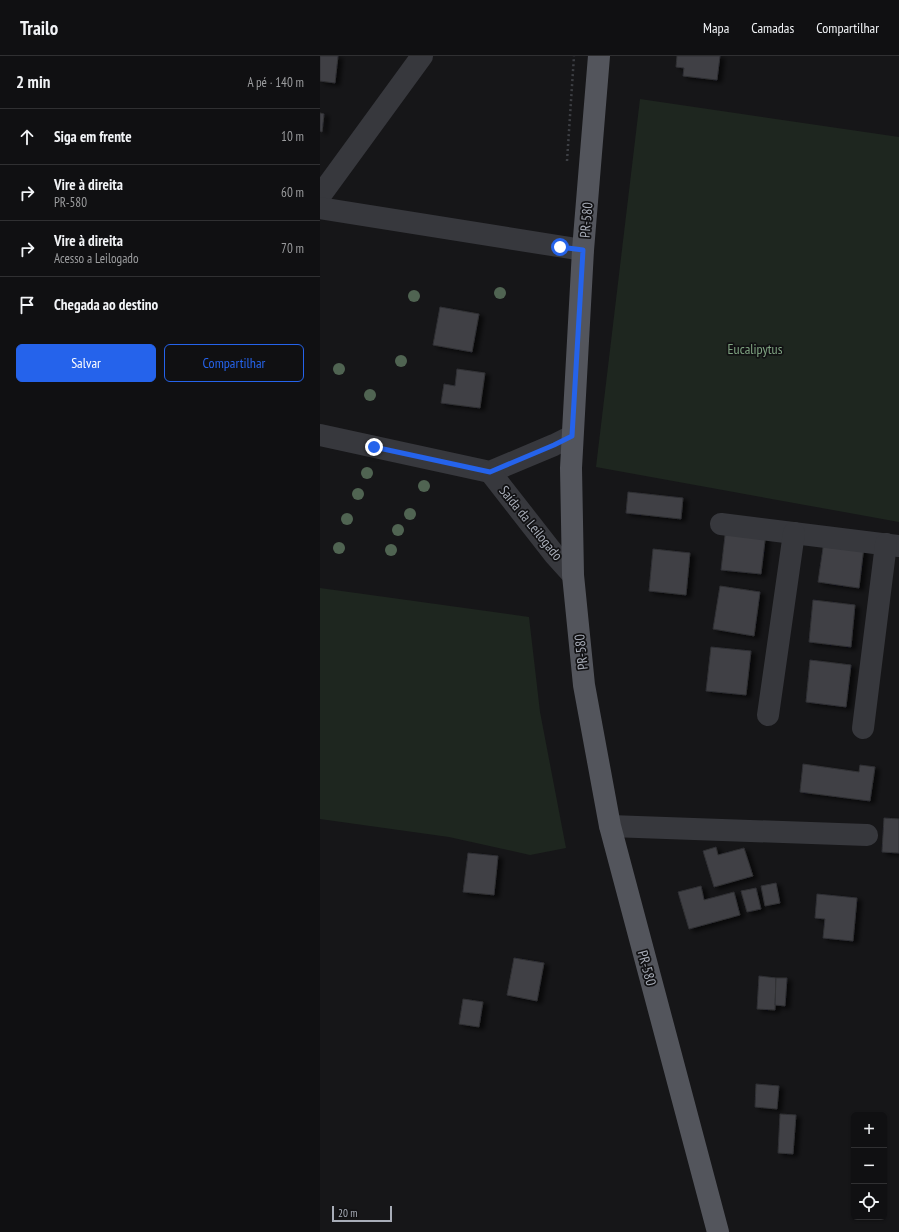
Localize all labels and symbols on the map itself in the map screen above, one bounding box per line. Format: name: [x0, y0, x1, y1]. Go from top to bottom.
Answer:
street label: PR-580: [575, 202, 597, 238]
route start: [551, 238, 569, 256]
park label: Eucalipytus: [728, 340, 783, 358]
route end: [365, 438, 383, 456]
street label: Saída da Leilogado: [495, 482, 567, 564]
street label: PR-580: [570, 633, 592, 671]
street label: PR-580: [634, 948, 660, 988]
scale bar: [332, 1204, 392, 1223]

